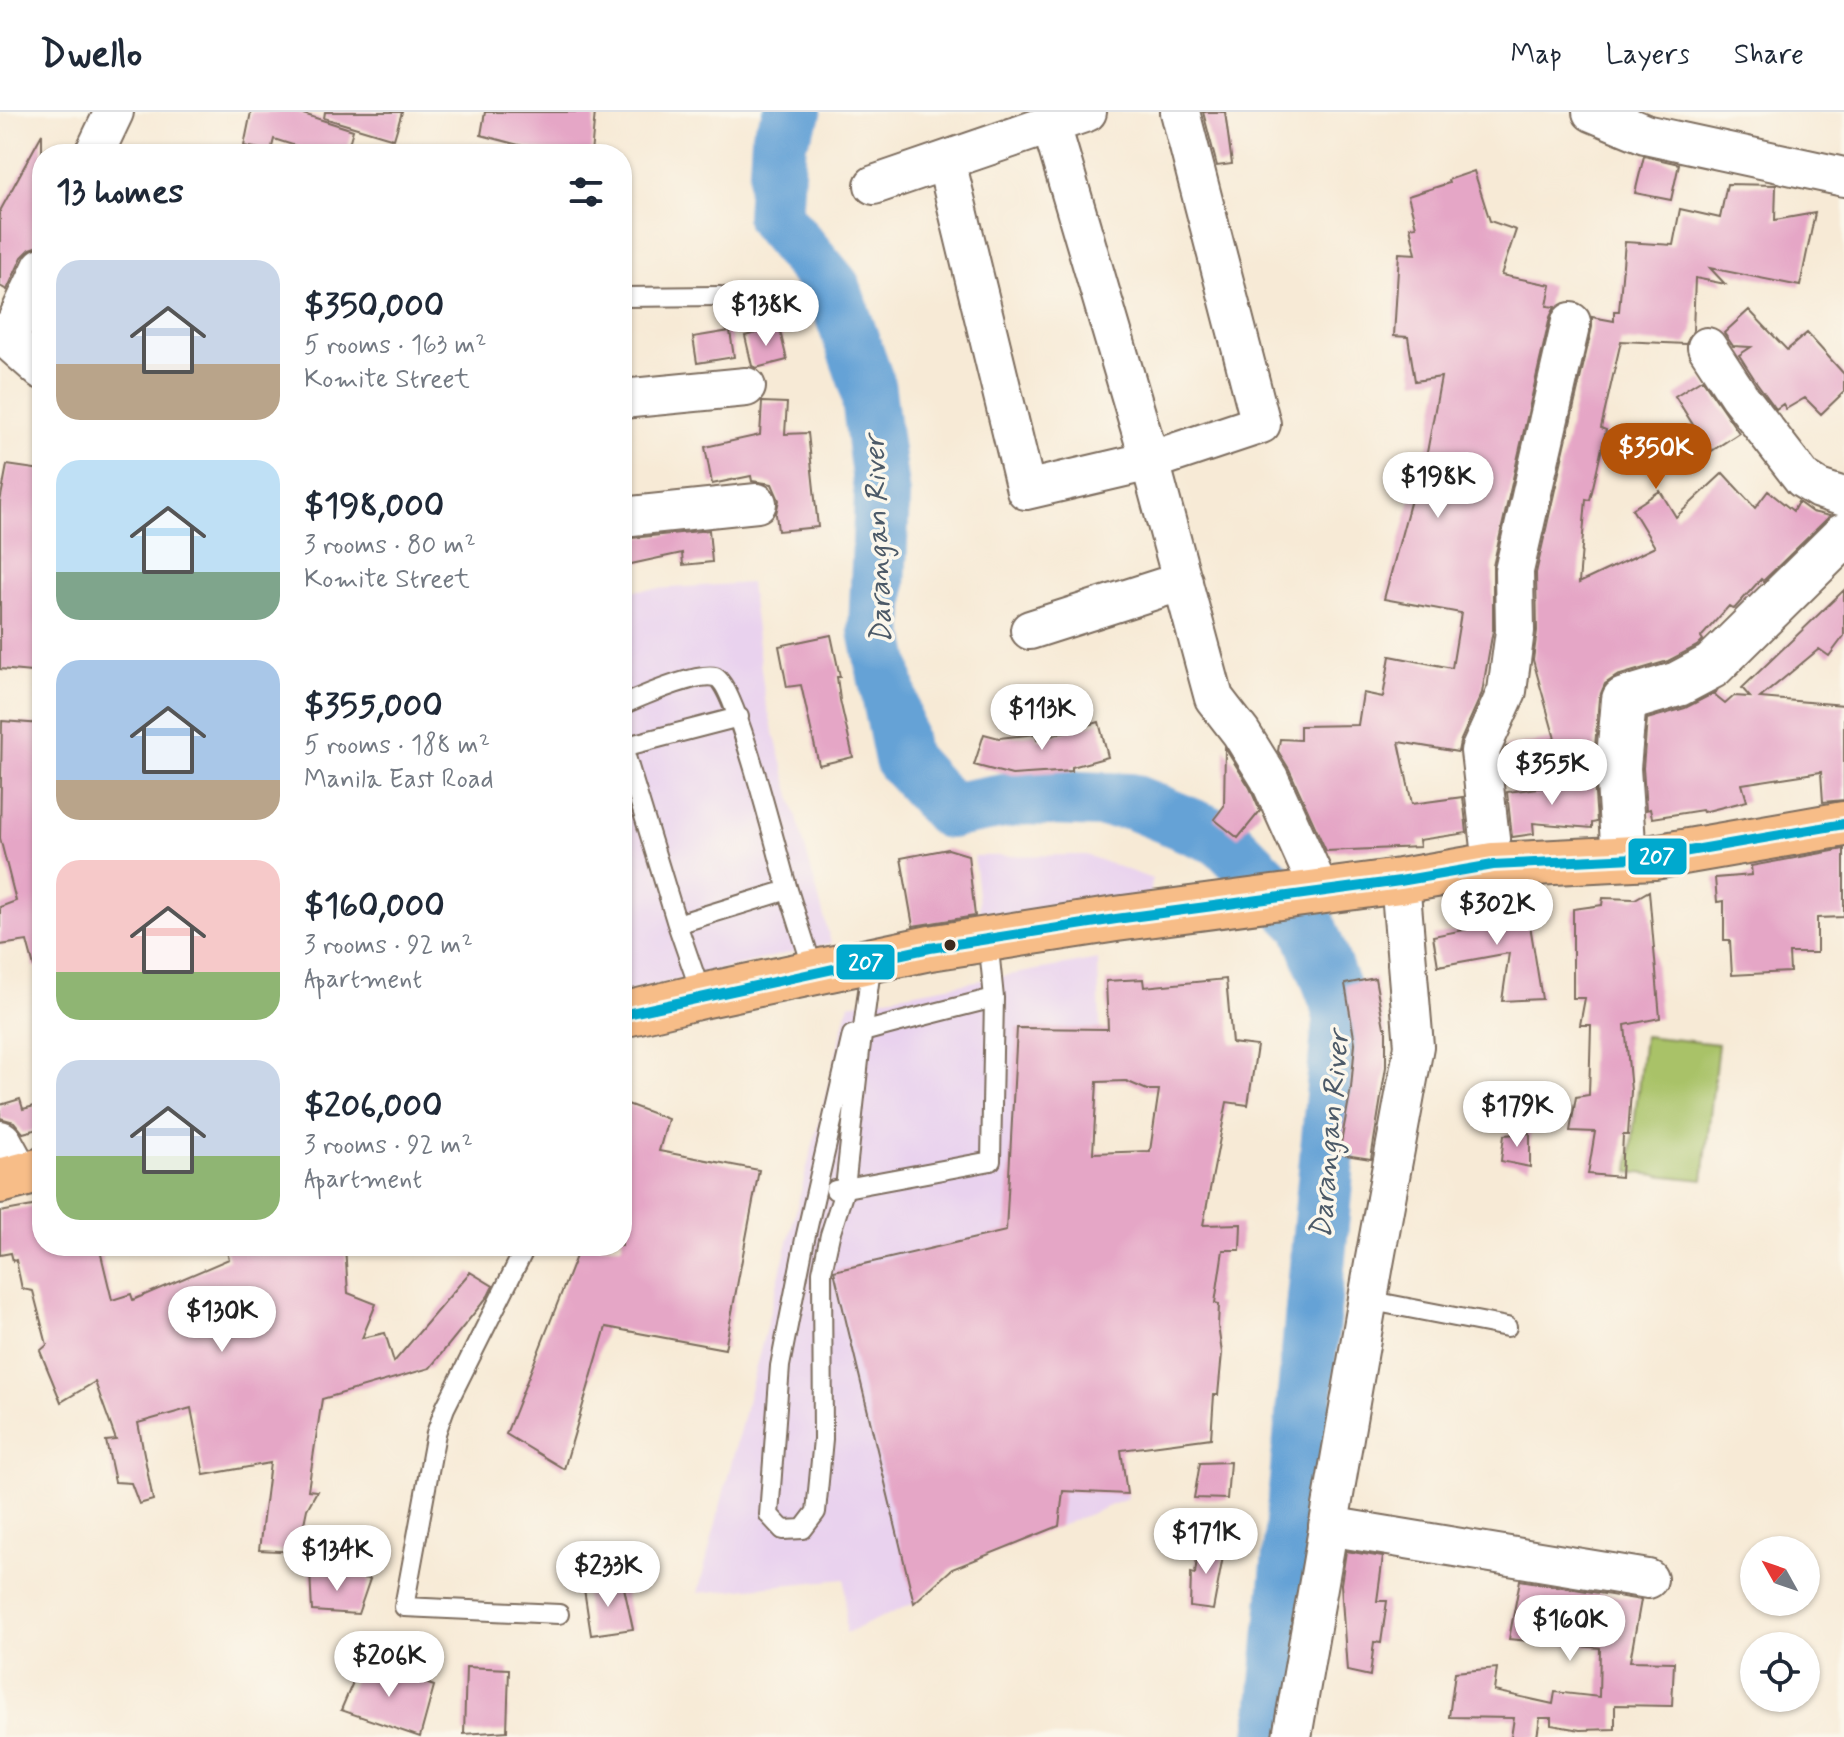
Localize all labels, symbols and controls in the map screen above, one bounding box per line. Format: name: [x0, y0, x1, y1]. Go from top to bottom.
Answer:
text: Dwello: [40, 31, 142, 80]
text: Map: [1511, 37, 1562, 74]
text: Layers: [1606, 37, 1690, 74]
text: Share: [1734, 37, 1804, 74]
text: 13 homes: [56, 170, 184, 215]
icon: filters: [564, 170, 608, 214]
pin: $138K: [710, 280, 822, 348]
text: $350,000: [304, 284, 444, 329]
text: $138K: [731, 289, 801, 323]
icon: home: [120, 292, 216, 388]
text: 5 rooms · 163 m²: [304, 329, 487, 363]
text: Komite Street: [304, 363, 470, 397]
pin: $350K: [1600, 423, 1712, 491]
water label: Darangan River: [855, 431, 903, 645]
text: $350K: [1619, 432, 1693, 466]
pin: $198K: [1382, 452, 1494, 520]
text: $198K: [1401, 461, 1475, 495]
text: $198,000: [304, 484, 444, 529]
icon: home: [120, 492, 216, 588]
text: 3 rooms · 80 m²: [304, 529, 476, 563]
text: Komite Street: [304, 563, 470, 597]
text: $355,000: [304, 684, 443, 729]
pin: $113K: [986, 684, 1098, 752]
icon: home: [120, 692, 216, 788]
text: $113K: [1008, 693, 1076, 727]
text: 5 rooms · 188 m²: [304, 729, 490, 763]
pin: $355K: [1496, 739, 1608, 807]
text: $355K: [1515, 748, 1589, 782]
text: Manila East Road: [304, 763, 494, 797]
line badge: 207: [1627, 837, 1688, 876]
text: 207: [1639, 844, 1675, 872]
pin: $302K: [1441, 879, 1553, 947]
text: $160,000: [304, 884, 445, 929]
text: $302K: [1459, 888, 1535, 922]
icon: home: [120, 892, 216, 988]
text: 3 rooms · 92 m²: [304, 929, 473, 963]
unlabelled marker: [942, 937, 958, 953]
line badge: 207: [835, 943, 896, 981]
text: 207: [848, 950, 884, 978]
text: Apartment: [304, 963, 422, 997]
water label: Darangan River: [1302, 1026, 1360, 1241]
pin: $179K: [1461, 1081, 1573, 1149]
text: $206,000: [304, 1084, 442, 1129]
text: $179K: [1481, 1090, 1553, 1124]
icon: home: [120, 1092, 216, 1188]
text: 3 rooms · 92 m²: [304, 1129, 473, 1163]
text: Apartment: [304, 1163, 422, 1197]
pin: $130K: [166, 1286, 278, 1354]
text: $130K: [186, 1295, 258, 1329]
pin: $171K: [1150, 1508, 1262, 1576]
text: $171K: [1172, 1517, 1240, 1551]
pin: $134K: [281, 1525, 393, 1593]
text: $134K: [301, 1534, 373, 1568]
north arrow: [1740, 1536, 1820, 1616]
map controls: [1740, 1536, 1820, 1712]
pin: $233K: [552, 1541, 664, 1609]
text: $233K: [574, 1550, 642, 1584]
pin: $160K: [1514, 1595, 1626, 1663]
text: $160K: [1532, 1604, 1608, 1638]
pin: $206K: [333, 1631, 445, 1699]
button: locate: [1740, 1632, 1820, 1712]
text: $206K: [352, 1640, 426, 1674]

